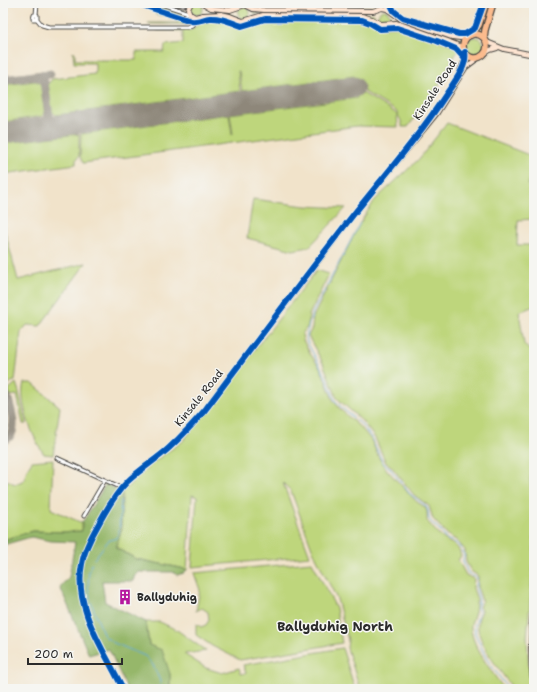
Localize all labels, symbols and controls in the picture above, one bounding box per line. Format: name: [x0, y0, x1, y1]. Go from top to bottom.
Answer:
street label: Kinsale Road: [410, 57, 460, 123]
street label: Kinsale Road: [171, 366, 227, 430]
building icon: Ballyduhig: [116, 588, 134, 606]
place label: Ballyduhig: [137, 590, 197, 605]
district label: Ballyduhig North: [277, 618, 393, 635]
scale bar: [28, 640, 122, 666]
text: 200 m: [34, 646, 73, 662]

